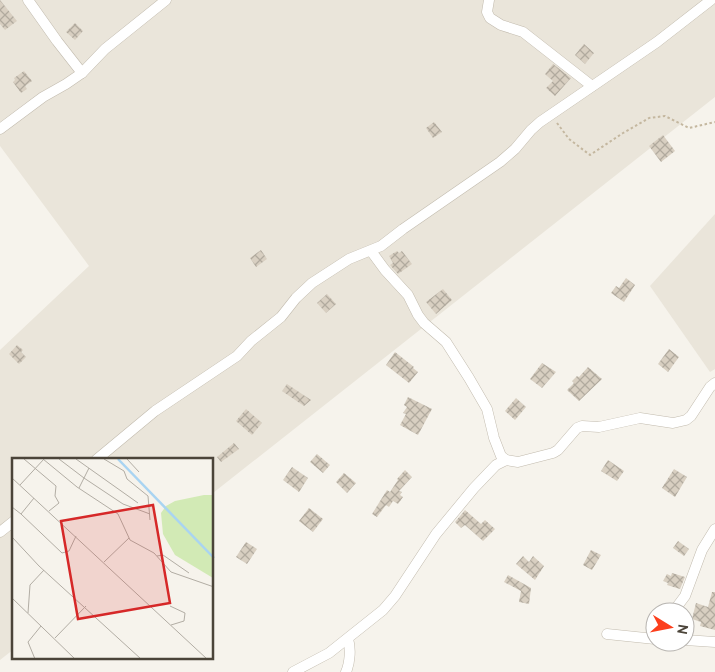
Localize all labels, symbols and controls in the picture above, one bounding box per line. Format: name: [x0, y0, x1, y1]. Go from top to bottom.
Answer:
inset map: [12, 458, 214, 660]
north arrow: [645, 602, 695, 652]
text: N: [672, 623, 691, 635]

